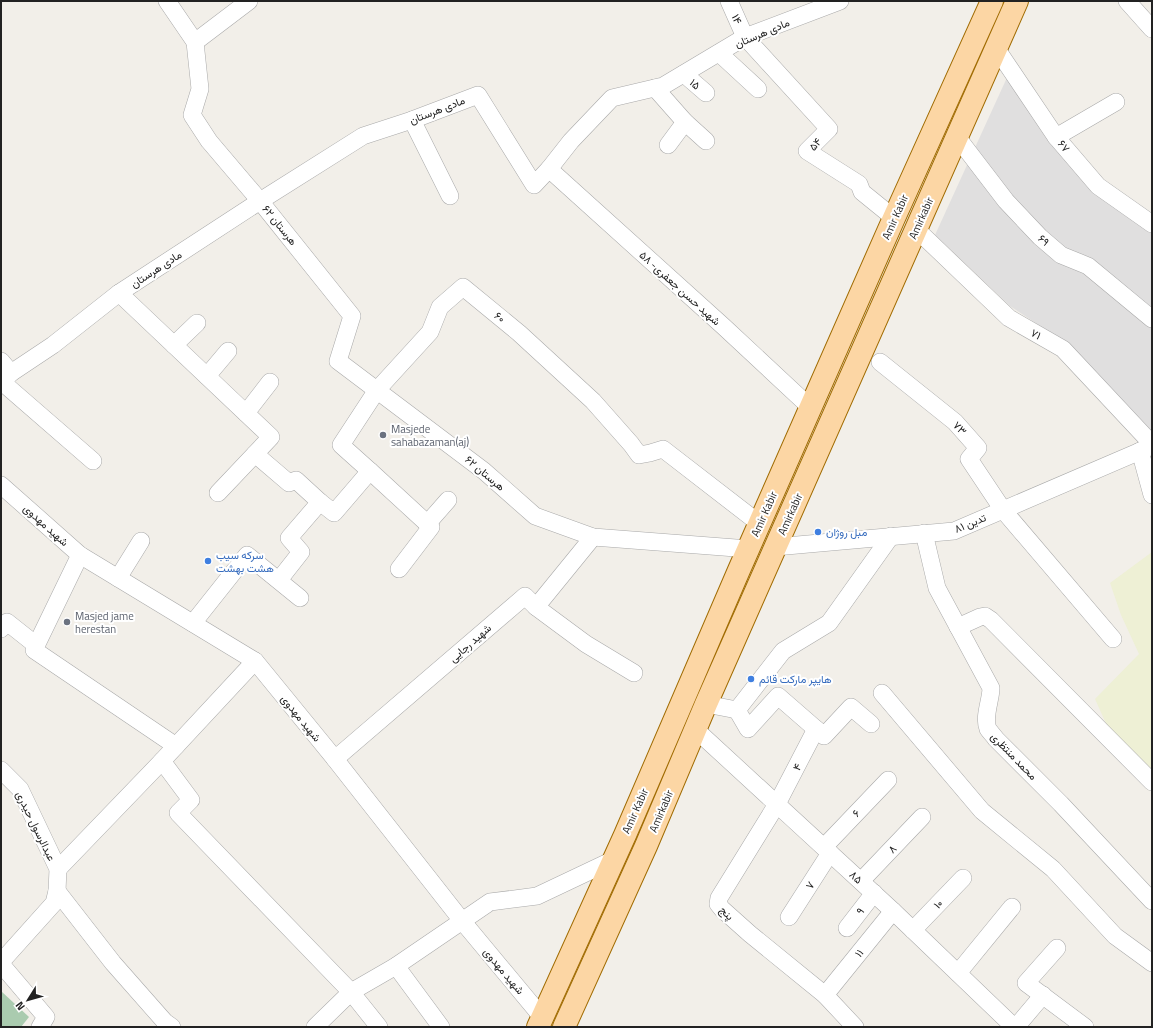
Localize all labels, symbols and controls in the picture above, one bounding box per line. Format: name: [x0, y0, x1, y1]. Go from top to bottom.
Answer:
street label: ۱۴: [728, 11, 746, 27]
street label: مادی هرستان: [732, 14, 792, 52]
street label: ۱۵: [686, 75, 704, 93]
street label: مادی هرستان: [407, 92, 467, 128]
street label: ۵۴: [805, 134, 825, 154]
street label: ۶۷: [1054, 136, 1074, 156]
street label: Amir Kabir: [878, 192, 912, 242]
street label: Amirkabir: [905, 194, 937, 242]
street label: هرستان ۶۲: [259, 201, 301, 249]
street label: ۶۹: [1035, 230, 1053, 250]
street label: مادی هرستان: [127, 246, 185, 292]
street label: شهید حسن جعفری- ۵۸: [636, 247, 725, 329]
street label: ۶۰: [491, 308, 509, 326]
street label: ۷۱: [1028, 325, 1044, 343]
street label: ۷۳: [949, 418, 971, 438]
place label: Masjede sahabazaman(aj): [391, 421, 469, 450]
marker: Masjede sahabazaman(aj): [378, 430, 388, 440]
street label: هرستان ۶۲: [462, 452, 509, 495]
street label: Amir Kabir: [747, 489, 781, 539]
street label: Amirkabir: [774, 490, 806, 538]
street label: شهید مهدوی: [20, 500, 72, 550]
street label: تدین ۸۱: [952, 509, 989, 537]
place label: مبل روژان: [826, 524, 867, 540]
marker: مبل روژان: [813, 527, 823, 537]
place label: سرکه سیب هشت بهشت: [216, 547, 274, 576]
marker: سرکه سیب هشت بهشت: [203, 556, 213, 566]
place label: Masjed jame herestan: [75, 608, 134, 637]
marker: Masjed jame herestan: [62, 617, 72, 627]
street label: شهید رجایی: [445, 620, 495, 666]
place label: هایپر مارکت قائم: [759, 671, 832, 687]
marker: هایپر مارکت قائم: [746, 674, 756, 684]
street label: شهید مهدوی: [277, 691, 325, 745]
street label: محمد منتظری: [987, 729, 1041, 784]
street label: ۴: [788, 761, 806, 773]
street label: Amir Kabir: [618, 786, 652, 836]
street label: Amirkabir: [645, 787, 677, 835]
street label: عبدالرسول حیدری: [12, 788, 60, 864]
street label: ۶: [848, 806, 864, 820]
street label: ۸: [884, 841, 900, 857]
street label: ۸۵: [846, 867, 866, 887]
street label: ۷: [802, 877, 819, 892]
street label: ۱۰: [930, 896, 946, 912]
street label: پنج: [716, 902, 738, 924]
street label: ۹: [852, 904, 868, 918]
street label: شهید مهدوی: [480, 944, 528, 998]
street label: ۱۱: [851, 945, 867, 961]
north arrow: [8, 980, 48, 1020]
text: N: [11, 998, 29, 1014]

